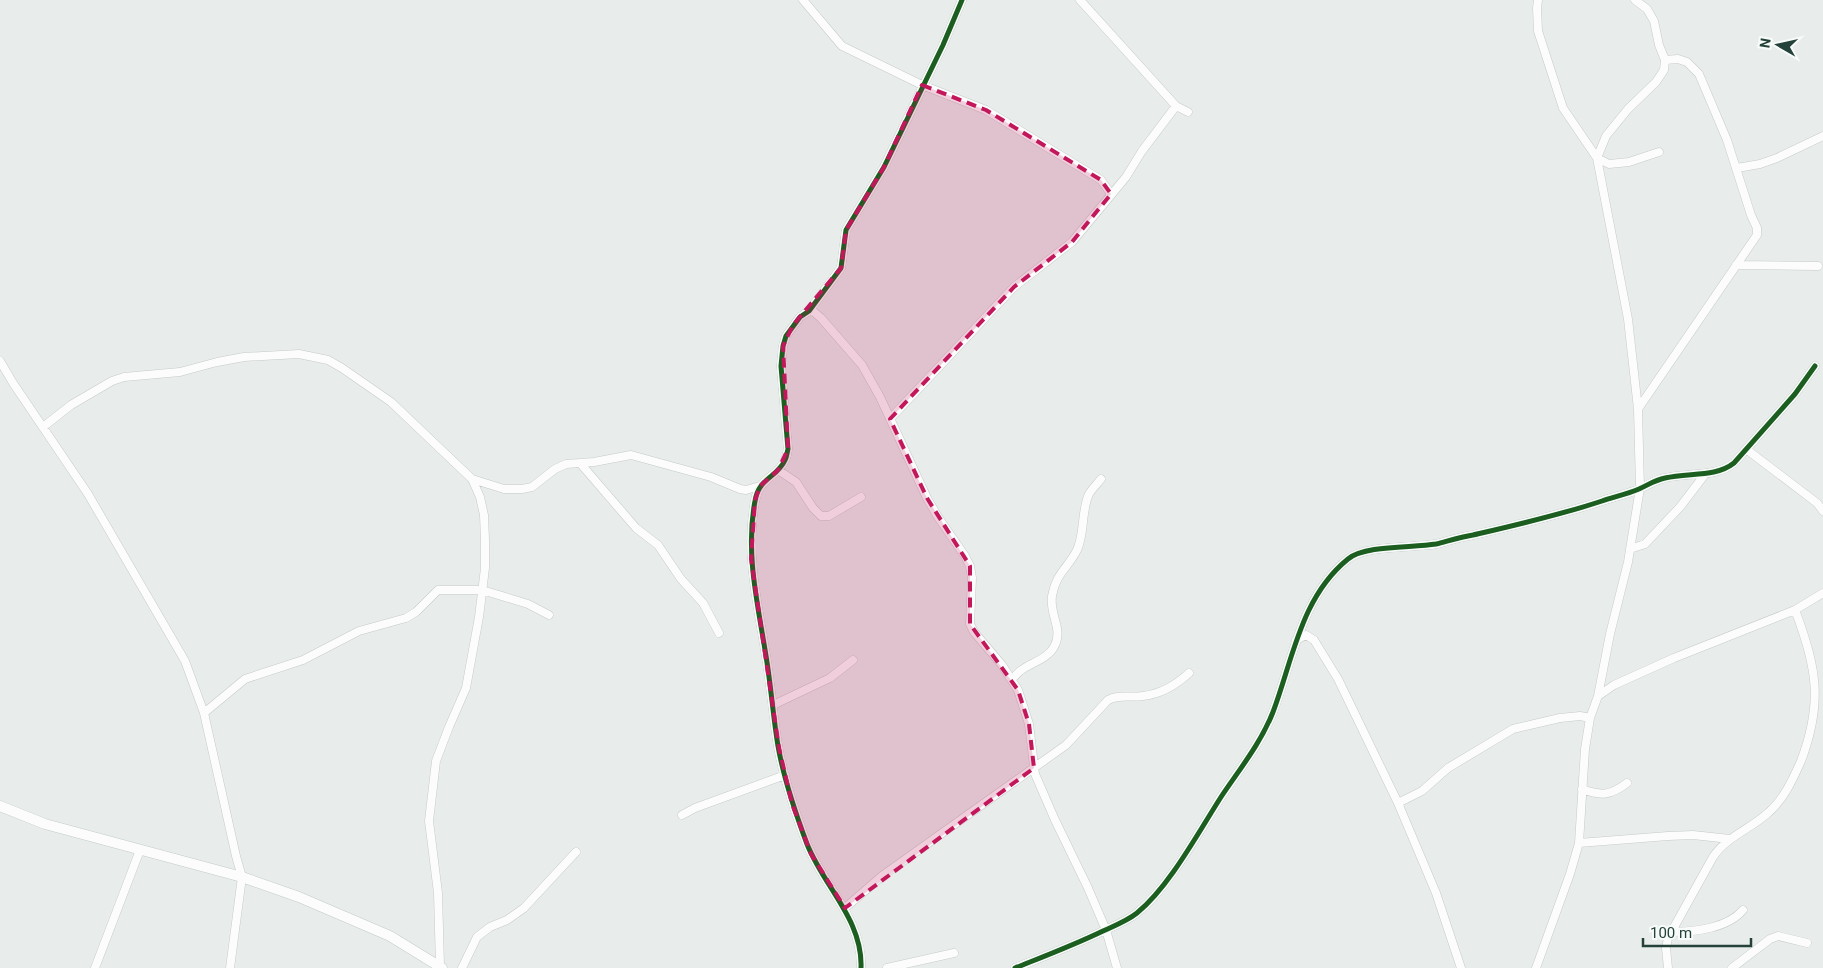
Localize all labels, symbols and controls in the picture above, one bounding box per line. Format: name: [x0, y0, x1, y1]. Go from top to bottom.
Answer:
north arrow: [1753, 20, 1803, 70]
text: N: [1756, 37, 1774, 49]
scale bar: [1643, 916, 1750, 948]
text: 100 m: [1650, 924, 1692, 942]

